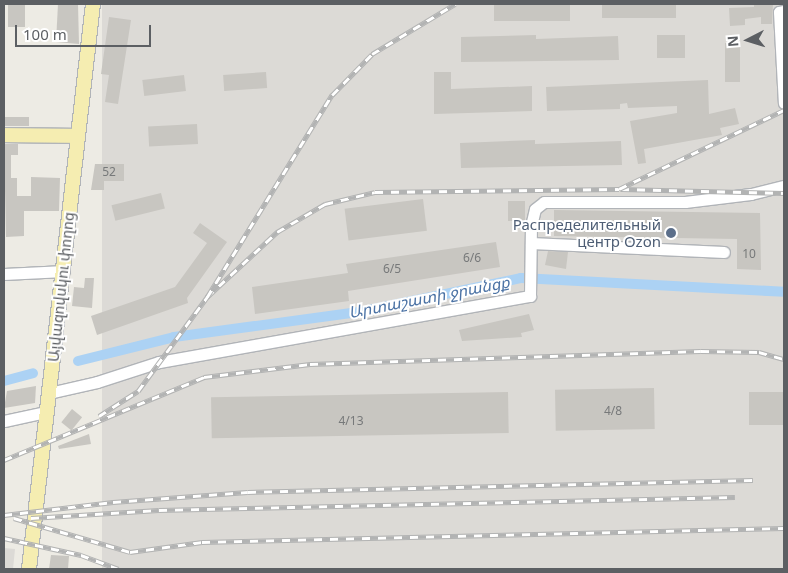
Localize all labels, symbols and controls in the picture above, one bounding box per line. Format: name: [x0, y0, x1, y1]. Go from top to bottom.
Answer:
scale bar: [18, 15, 154, 47]
north arrow: [723, 15, 773, 65]
text: 100 m: [23, 24, 67, 44]
text: N: [723, 35, 743, 48]
house number: 52: [102, 165, 116, 179]
street label: Այվազովսկու փողոց: [44, 211, 78, 363]
place label: Распределительный центр Ozon: [513, 215, 661, 250]
marker: Распределительный центр Ozon: [665, 227, 677, 239]
house number: 10: [742, 247, 756, 261]
house number: 6/6: [463, 251, 481, 265]
house number: 6/5: [383, 262, 401, 276]
water label: Արտաշատի ջրանցք: [347, 272, 511, 322]
house number: 4/8: [604, 404, 622, 418]
house number: 4/13: [338, 414, 364, 428]

